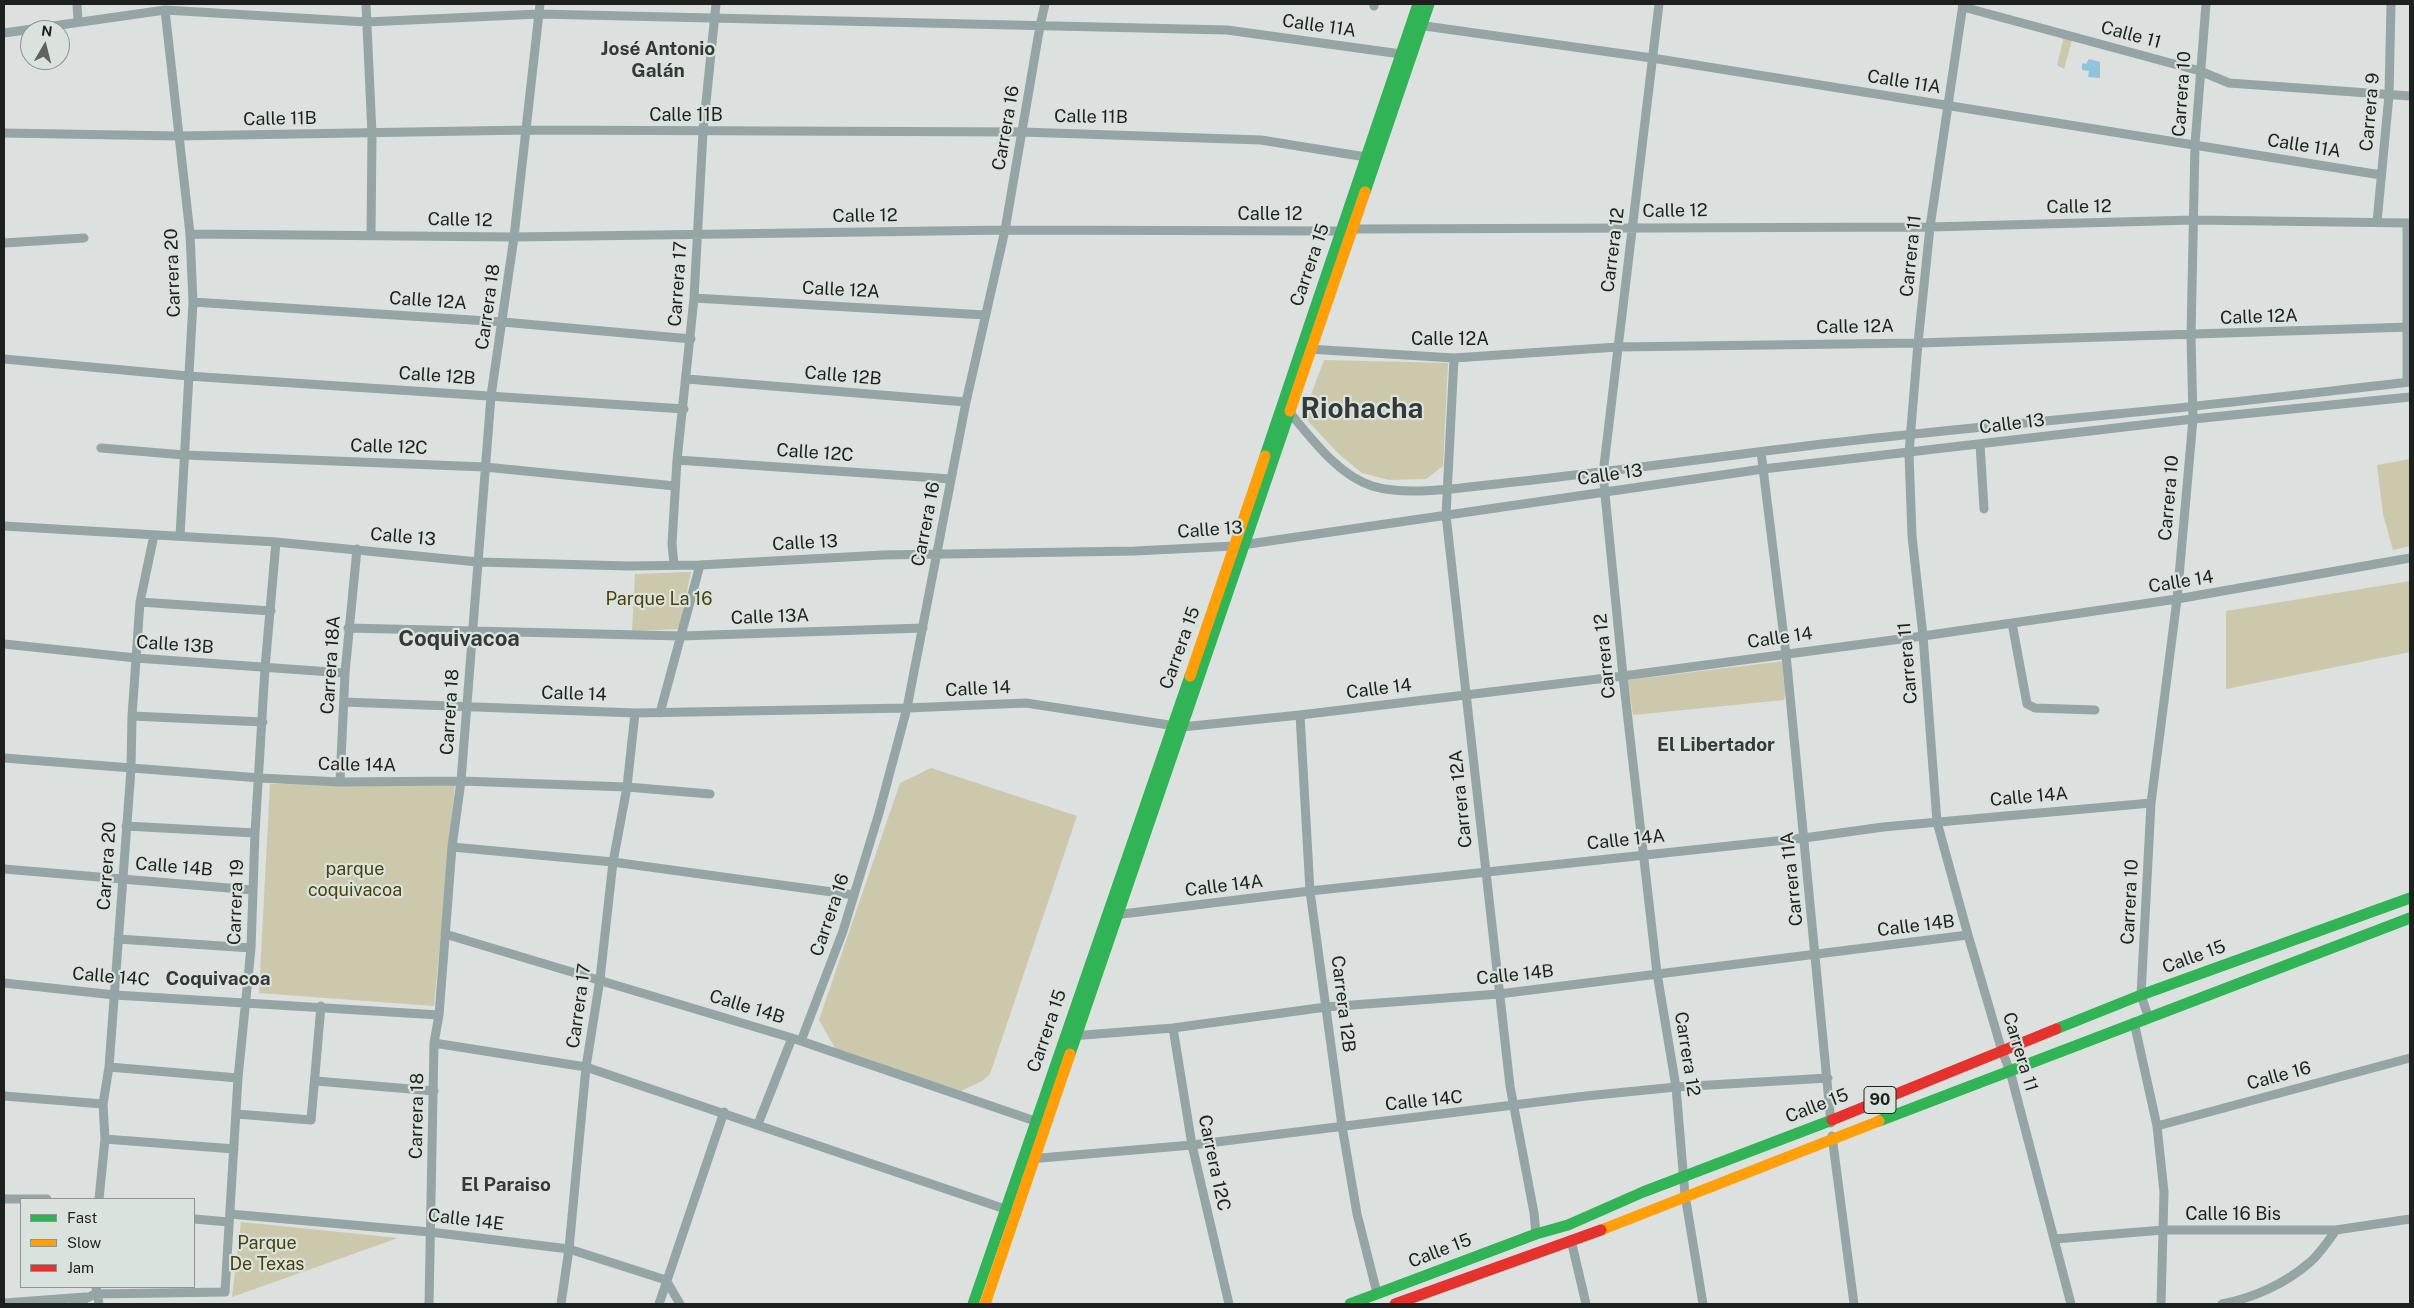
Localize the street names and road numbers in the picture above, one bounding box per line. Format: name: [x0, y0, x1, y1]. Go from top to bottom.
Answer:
street label: Calle 11A: [1281, 10, 1357, 42]
street label: Calle 11: [2098, 17, 2164, 53]
street label: Carrera 10: [2168, 50, 2196, 138]
street label: Calle 11A: [1866, 66, 1942, 98]
street label: Carrera 9: [2356, 72, 2384, 152]
street label: Carrera 16: [988, 84, 1024, 172]
street label: Calle 11B: [649, 104, 723, 126]
street label: Calle 11B: [1054, 106, 1128, 128]
street label: Calle 11B: [243, 108, 317, 130]
street label: Calle 11A: [2266, 130, 2342, 162]
street label: Calle 12: [2046, 196, 2112, 218]
street label: Calle 12: [1642, 200, 1708, 222]
street label: Calle 12: [1237, 203, 1303, 225]
street label: Calle 12: [832, 205, 898, 227]
street label: Carrera 12: [1597, 206, 1629, 294]
street label: Calle 12: [427, 209, 493, 231]
street label: Carrera 11: [1896, 214, 1926, 298]
street label: Carrera 15: [1286, 221, 1334, 309]
street label: Carrera 20: [161, 228, 185, 318]
street label: Carrera 17: [664, 241, 692, 327]
street label: Carrera 18: [471, 263, 505, 351]
street label: Calle 12A: [802, 277, 880, 303]
street label: Calle 12A: [388, 288, 468, 314]
street label: Calle 12A: [2220, 305, 2298, 329]
street label: Calle 12A: [1816, 316, 1894, 338]
street label: Calle 12A: [1411, 328, 1489, 350]
street label: Calle 12B: [804, 362, 882, 390]
street label: Calle 12B: [398, 363, 476, 389]
street label: Calle 13: [1978, 409, 2046, 439]
street label: Calle 12C: [350, 435, 428, 459]
street label: Calle 12C: [776, 440, 854, 466]
street label: Carrera 10: [2155, 454, 2183, 542]
street label: Calle 13: [1576, 460, 1644, 490]
street label: Carrera 16: [907, 480, 945, 568]
street label: Calle 13: [1177, 517, 1243, 543]
street label: Calle 13: [369, 523, 437, 551]
street label: Calle 13: [772, 530, 838, 556]
street label: Calle 14: [2147, 566, 2215, 598]
street label: Carrera 15: [1155, 604, 1205, 692]
street label: Calle 13A: [730, 605, 810, 629]
street label: Carrera 12: [1590, 612, 1620, 700]
street label: Carrera 18A: [317, 615, 345, 715]
street label: Carrera 11: [1894, 621, 1922, 705]
street label: Calle 14: [1746, 623, 1814, 653]
street label: Calle 13B: [135, 632, 215, 658]
street label: Carrera 18: [436, 668, 464, 756]
street label: Calle 14: [1345, 674, 1413, 704]
street label: Calle 14: [945, 676, 1011, 702]
street label: Calle 14: [541, 682, 607, 706]
street label: Carrera 12A: [1445, 749, 1477, 849]
street label: Calle 14A: [318, 754, 396, 776]
street label: Calle 14A: [1989, 783, 2069, 811]
street label: Carrera 20: [93, 821, 121, 911]
street label: Calle 14A: [1586, 825, 1666, 855]
street label: Carrera 11A: [1776, 831, 1808, 927]
street label: Calle 14B: [134, 853, 214, 881]
street label: Carrera 19: [224, 859, 248, 945]
street label: Carrera 10: [2117, 859, 2143, 945]
street label: Carrera 16: [806, 871, 854, 959]
street label: Calle 14A: [1184, 871, 1264, 901]
street label: Calle 14B: [1876, 911, 1956, 941]
street label: Calle 15: [2159, 936, 2229, 978]
street label: Carrera 12B: [1326, 954, 1360, 1054]
street label: Calle 14B: [1475, 960, 1555, 990]
street label: Carrera 17: [562, 962, 596, 1050]
street label: Calle 14C: [71, 963, 151, 991]
street label: Calle 14B: [707, 985, 787, 1029]
street label: Carrera 15: [1023, 987, 1071, 1075]
street label: Carrera 12: [1670, 1010, 1704, 1098]
street label: Carrera 11: [1998, 1010, 2042, 1094]
street label: Calle 16: [2245, 1057, 2313, 1095]
street label: Carrera 18: [405, 1073, 429, 1159]
street label: Calle 15: [1782, 1084, 1852, 1128]
street label: Calle 14C: [1384, 1086, 1464, 1116]
road number: 90: [1864, 1086, 1896, 1114]
street label: Carrera 12C: [1193, 1113, 1235, 1213]
street label: Calle 16 Bis: [2185, 1203, 2281, 1225]
street label: Calle 14E: [427, 1205, 505, 1235]
street label: Calle 15: [1405, 1229, 1475, 1273]

